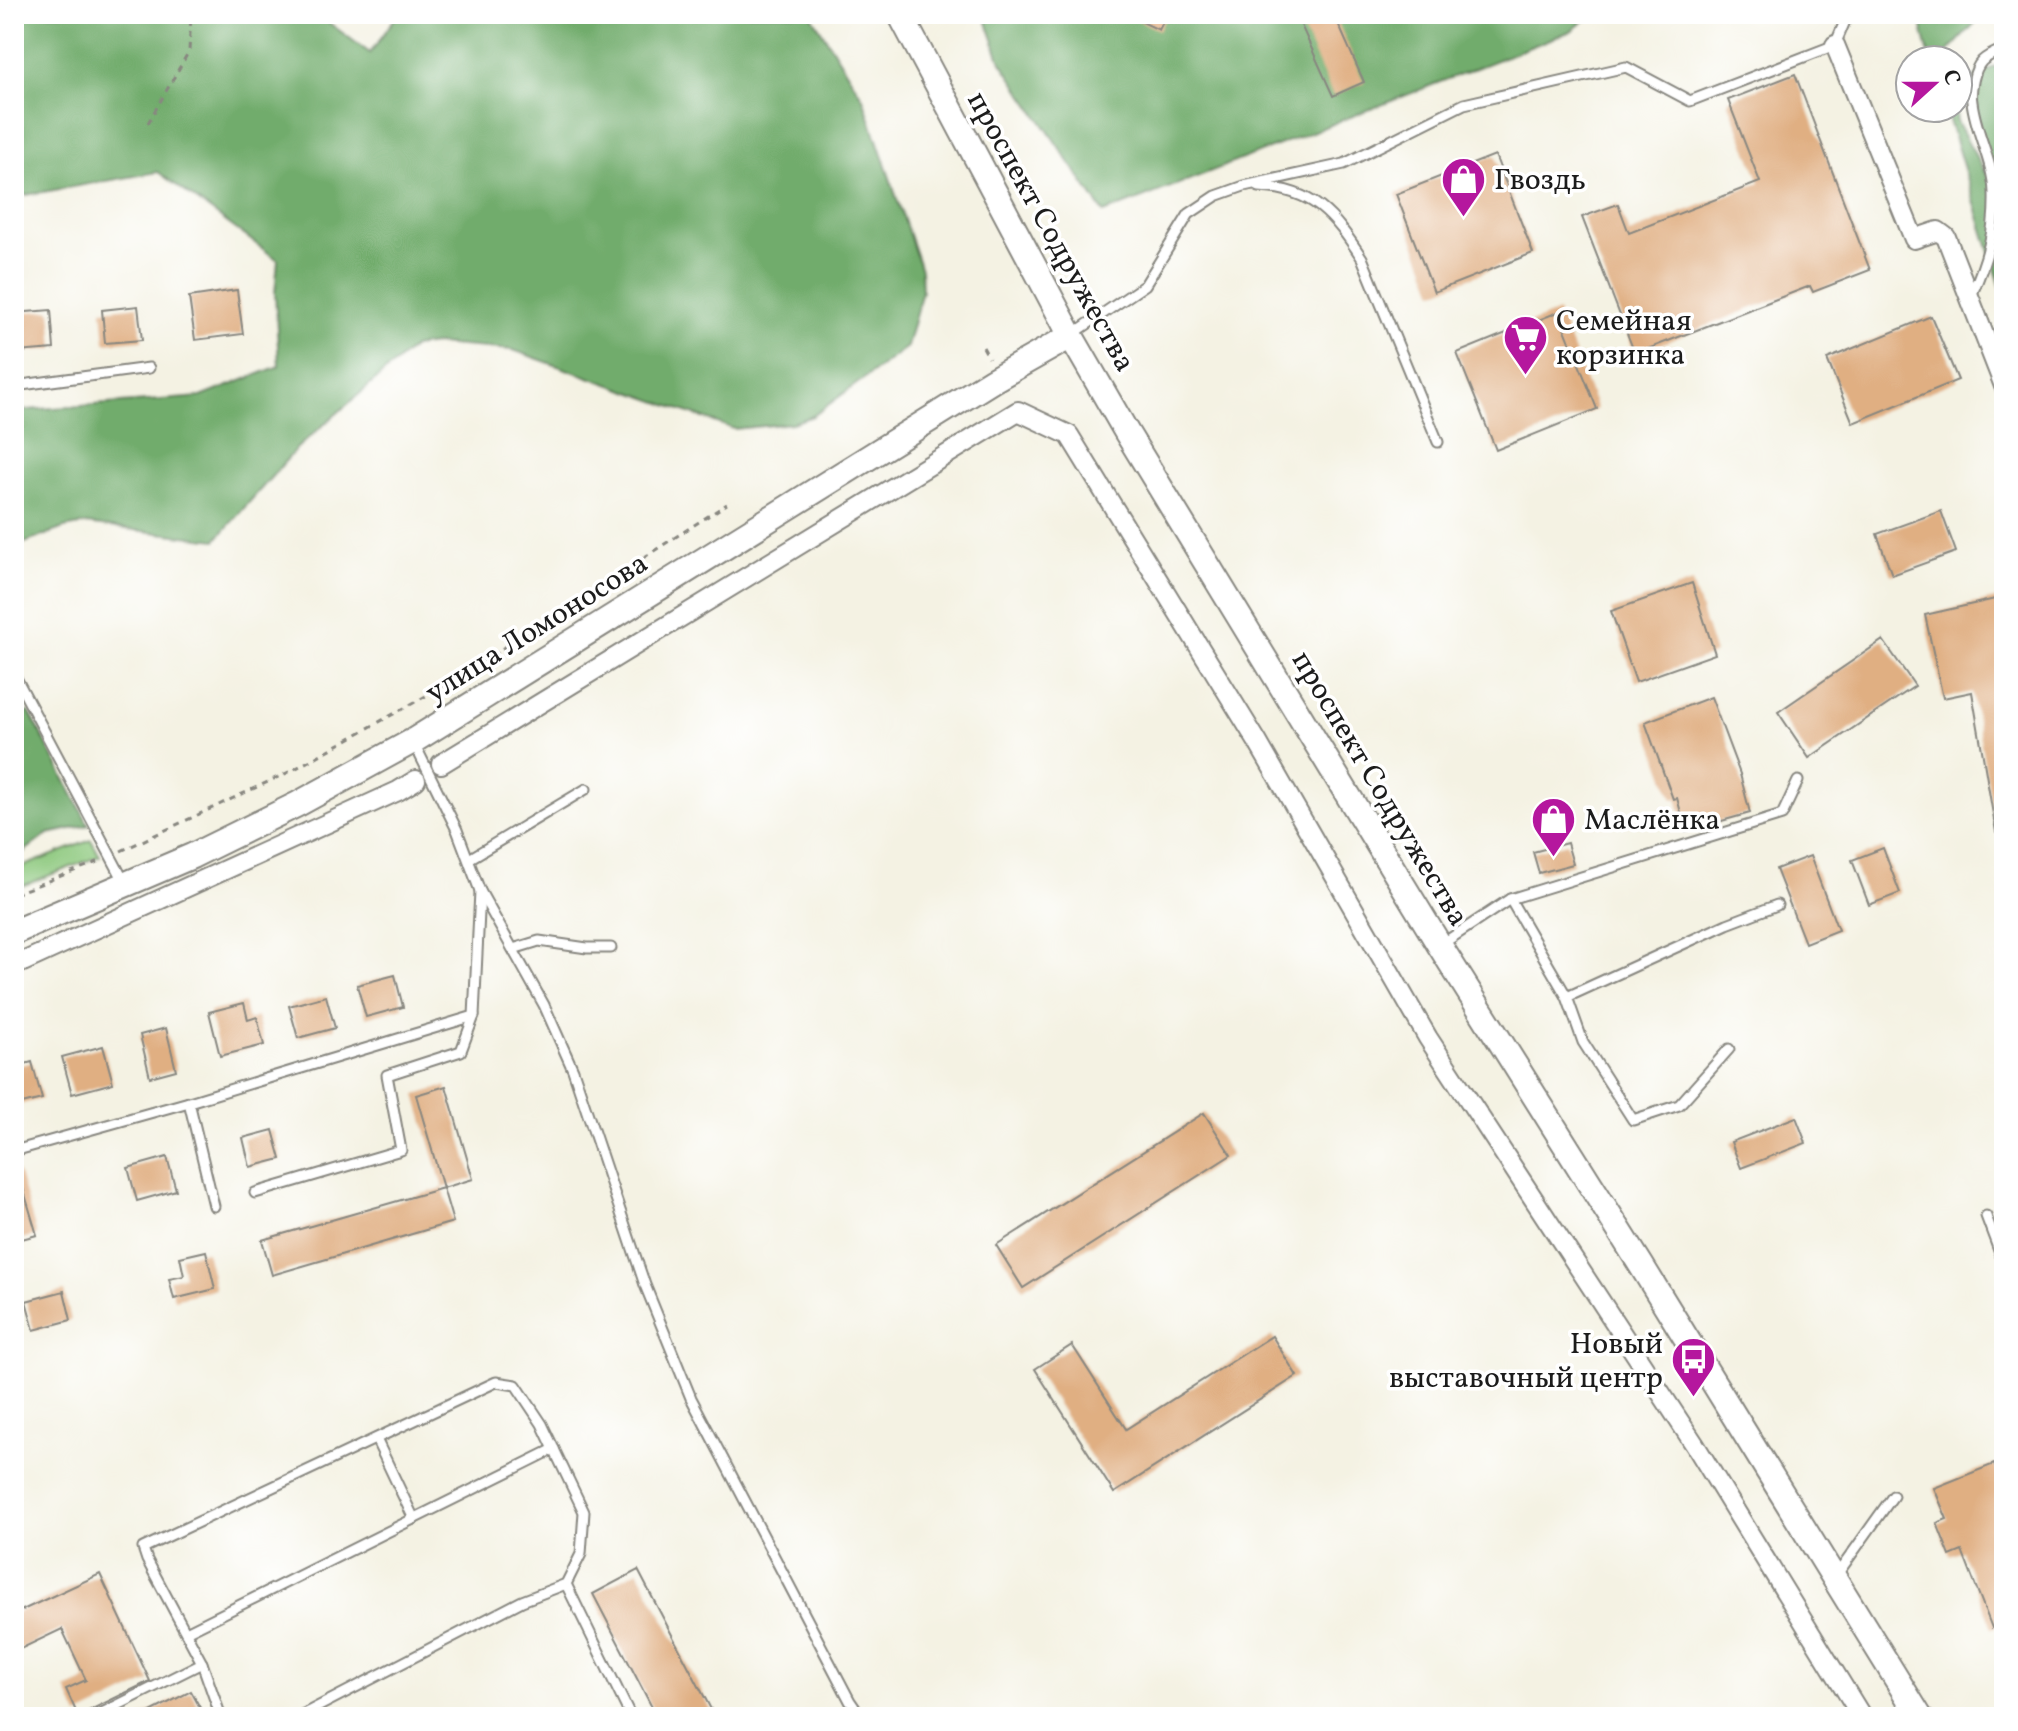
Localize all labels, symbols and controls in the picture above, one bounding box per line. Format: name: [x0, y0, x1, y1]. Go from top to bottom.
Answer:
north arrow: [1894, 44, 1974, 124]
text: С: [1933, 66, 1967, 90]
street label: проспект Содружества: [956, 84, 1145, 380]
shop icon: Гвоздь: [1439, 155, 1487, 218]
place label: Гвоздь: [1494, 160, 1586, 202]
place label: Семейная корзинка: [1556, 301, 1692, 377]
supermarket icon: Семейная корзинка: [1501, 313, 1549, 376]
street label: улица Ломоносова: [418, 543, 657, 714]
street label: проспект Содружества: [1280, 643, 1478, 935]
shop icon: Маслёнка: [1529, 795, 1577, 858]
place label: Маслёнка: [1584, 800, 1720, 842]
place label: Новый выставочный центр: [1389, 1324, 1663, 1400]
bus stop icon: Новый выставочный центр: [1670, 1336, 1718, 1399]

